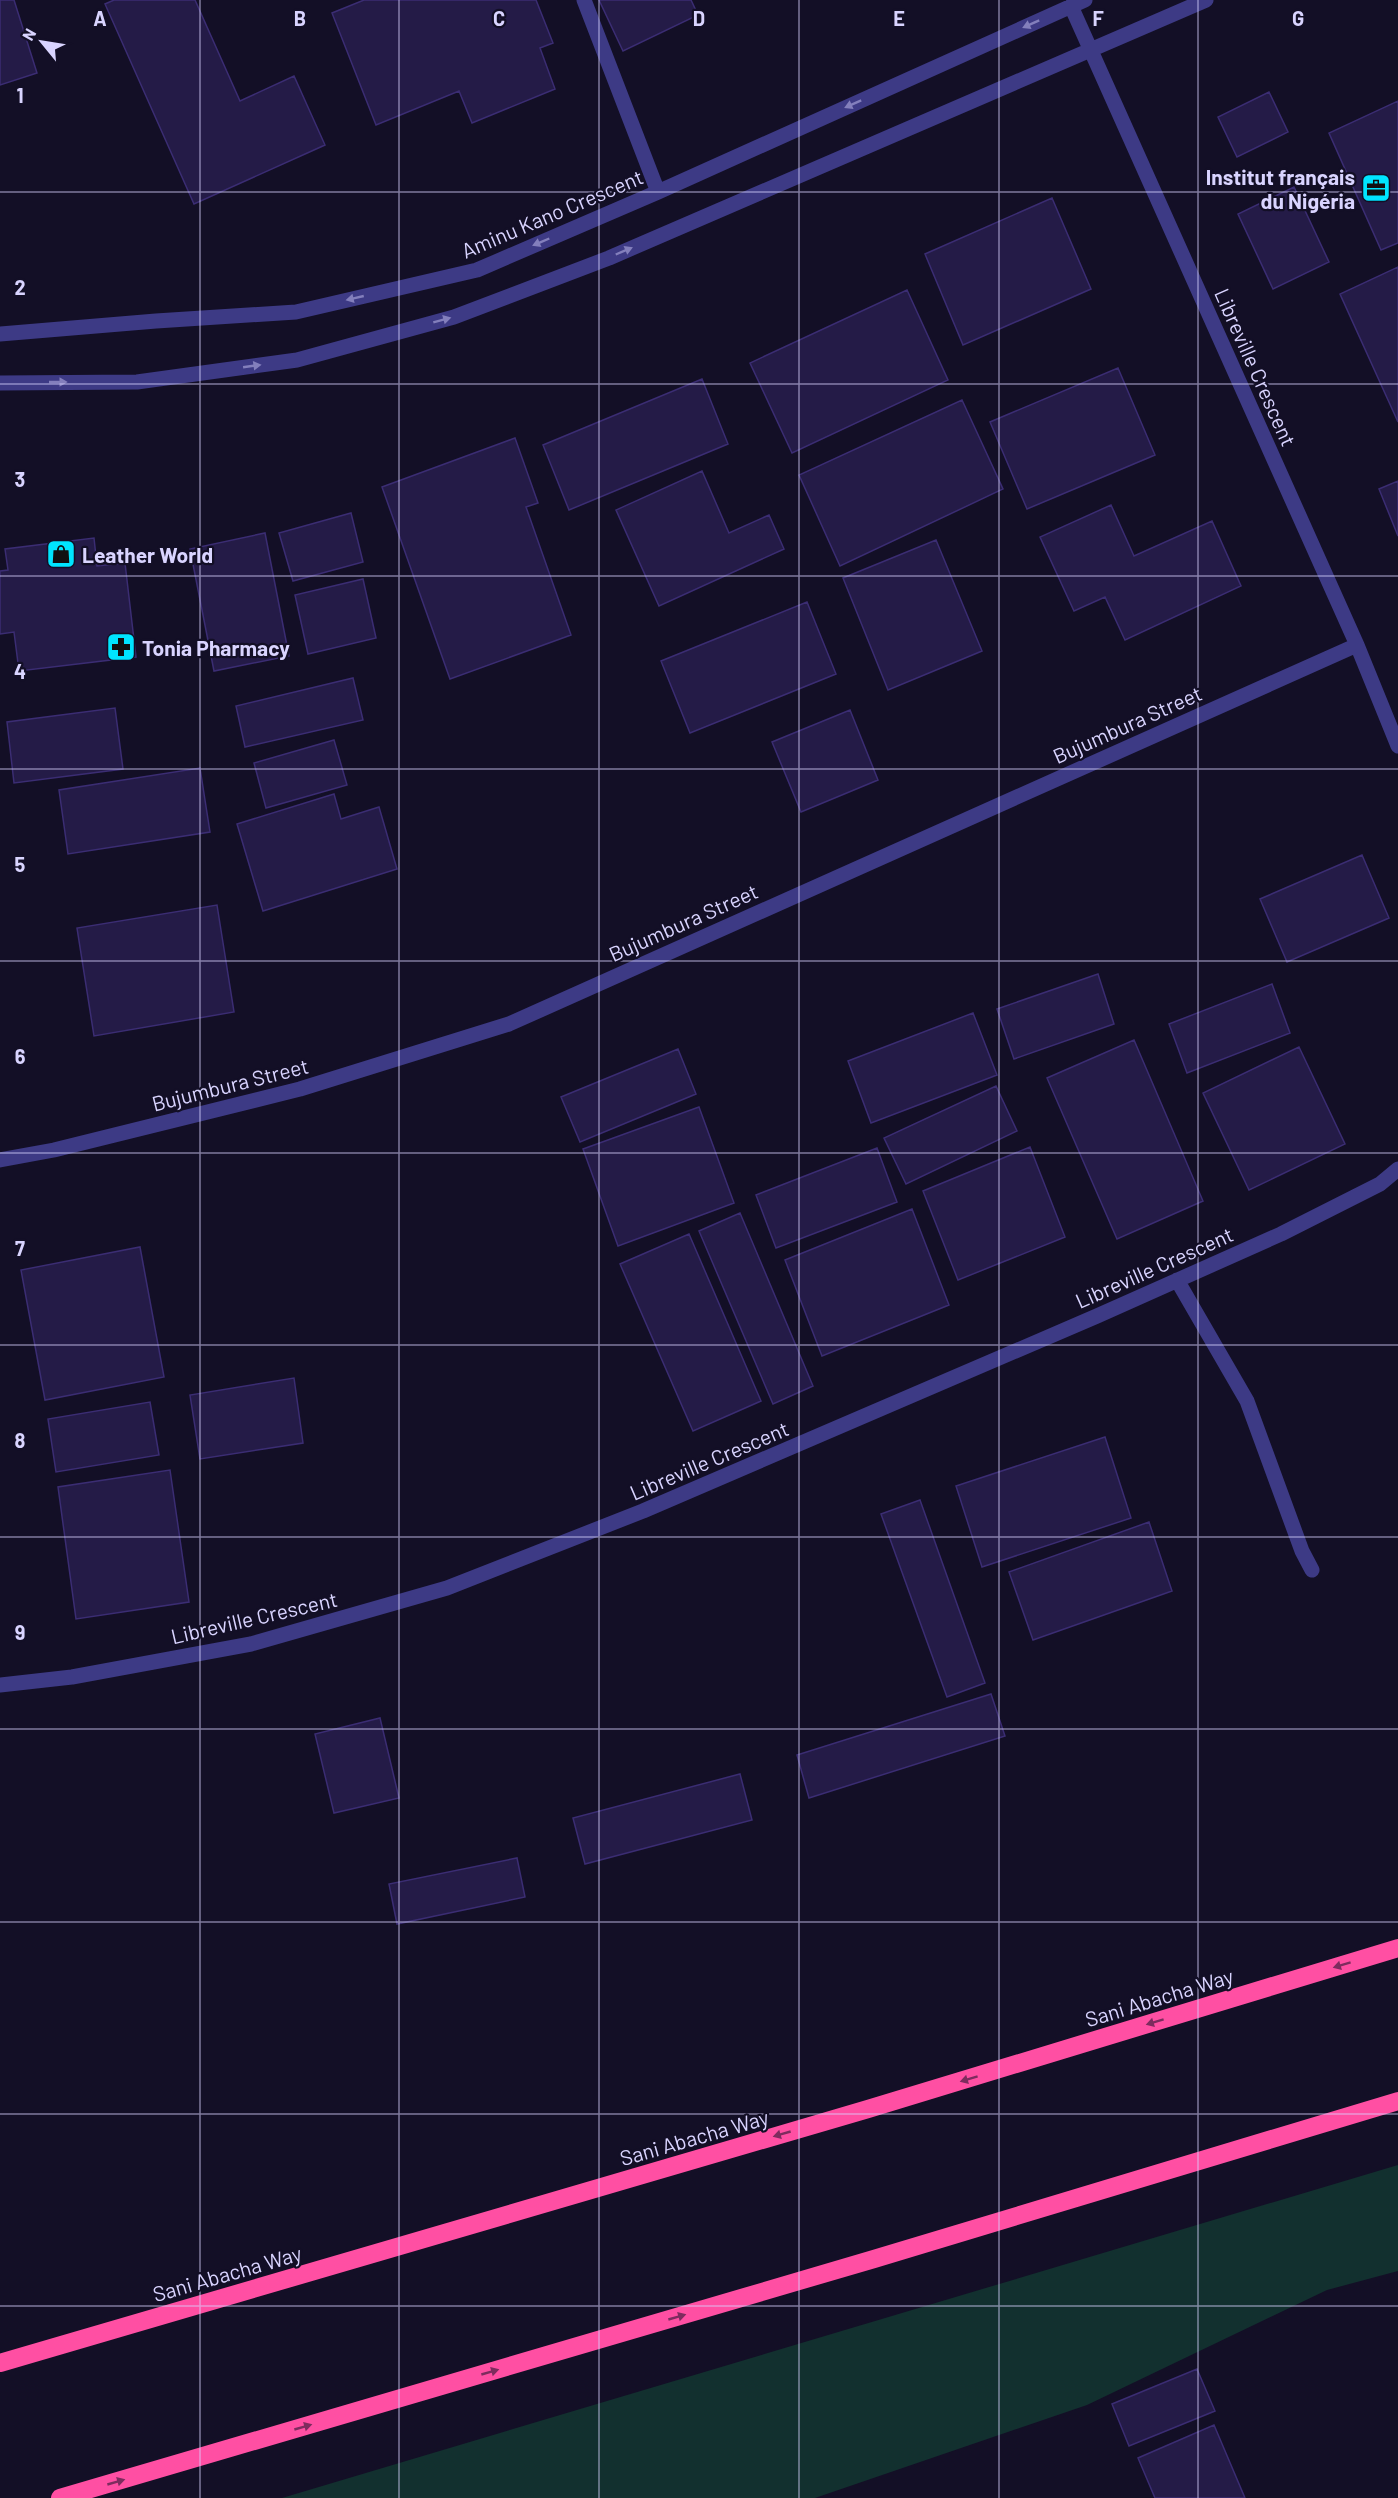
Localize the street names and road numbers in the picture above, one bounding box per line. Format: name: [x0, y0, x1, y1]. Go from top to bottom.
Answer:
street label: Aminu Kano Crescent: [457, 163, 647, 263]
street label: Libreville Crescent: [1210, 284, 1302, 450]
street label: Bujumbura Street: [1049, 680, 1205, 768]
street label: Bujumbura Street: [605, 878, 761, 966]
street label: Bujumbura Street: [149, 1052, 311, 1116]
street label: Libreville Crescent: [1071, 1221, 1237, 1313]
street label: Libreville Crescent: [626, 1415, 792, 1505]
street label: Libreville Crescent: [168, 1586, 340, 1648]
street label: Sani Abacha Way: [1082, 1962, 1236, 2031]
street label: Sani Abacha Way: [617, 2104, 772, 2170]
street label: Sani Abacha Way: [150, 2240, 305, 2306]

